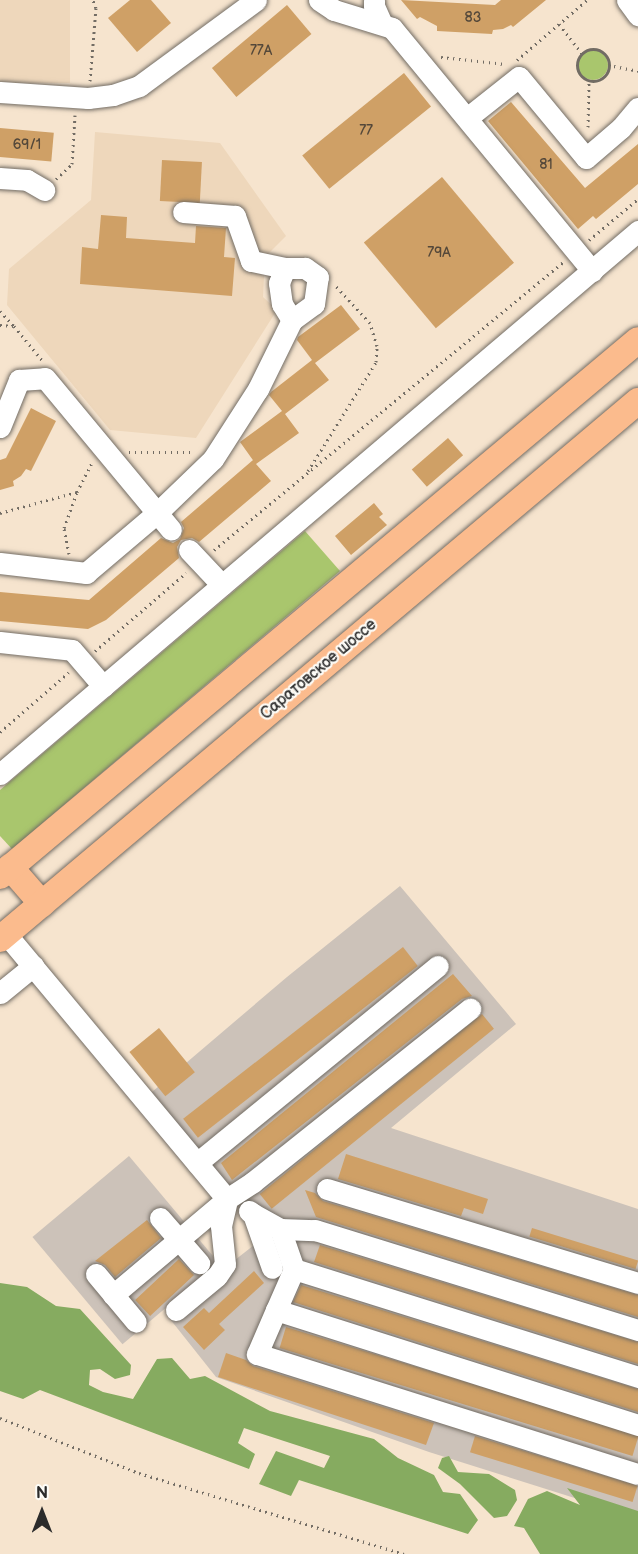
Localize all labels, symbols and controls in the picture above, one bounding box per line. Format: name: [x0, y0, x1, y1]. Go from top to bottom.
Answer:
house number: 83: [465, 10, 481, 26]
house number: 77А: [250, 43, 272, 59]
house number: 77: [359, 123, 373, 139]
house number: 69/1: [13, 137, 41, 153]
house number: 81: [539, 157, 553, 173]
house number: 79А: [427, 245, 451, 261]
street label: Саратовское шоссе: [257, 616, 381, 724]
north arrow: [12, 1482, 72, 1542]
text: N: [36, 1484, 48, 1503]

